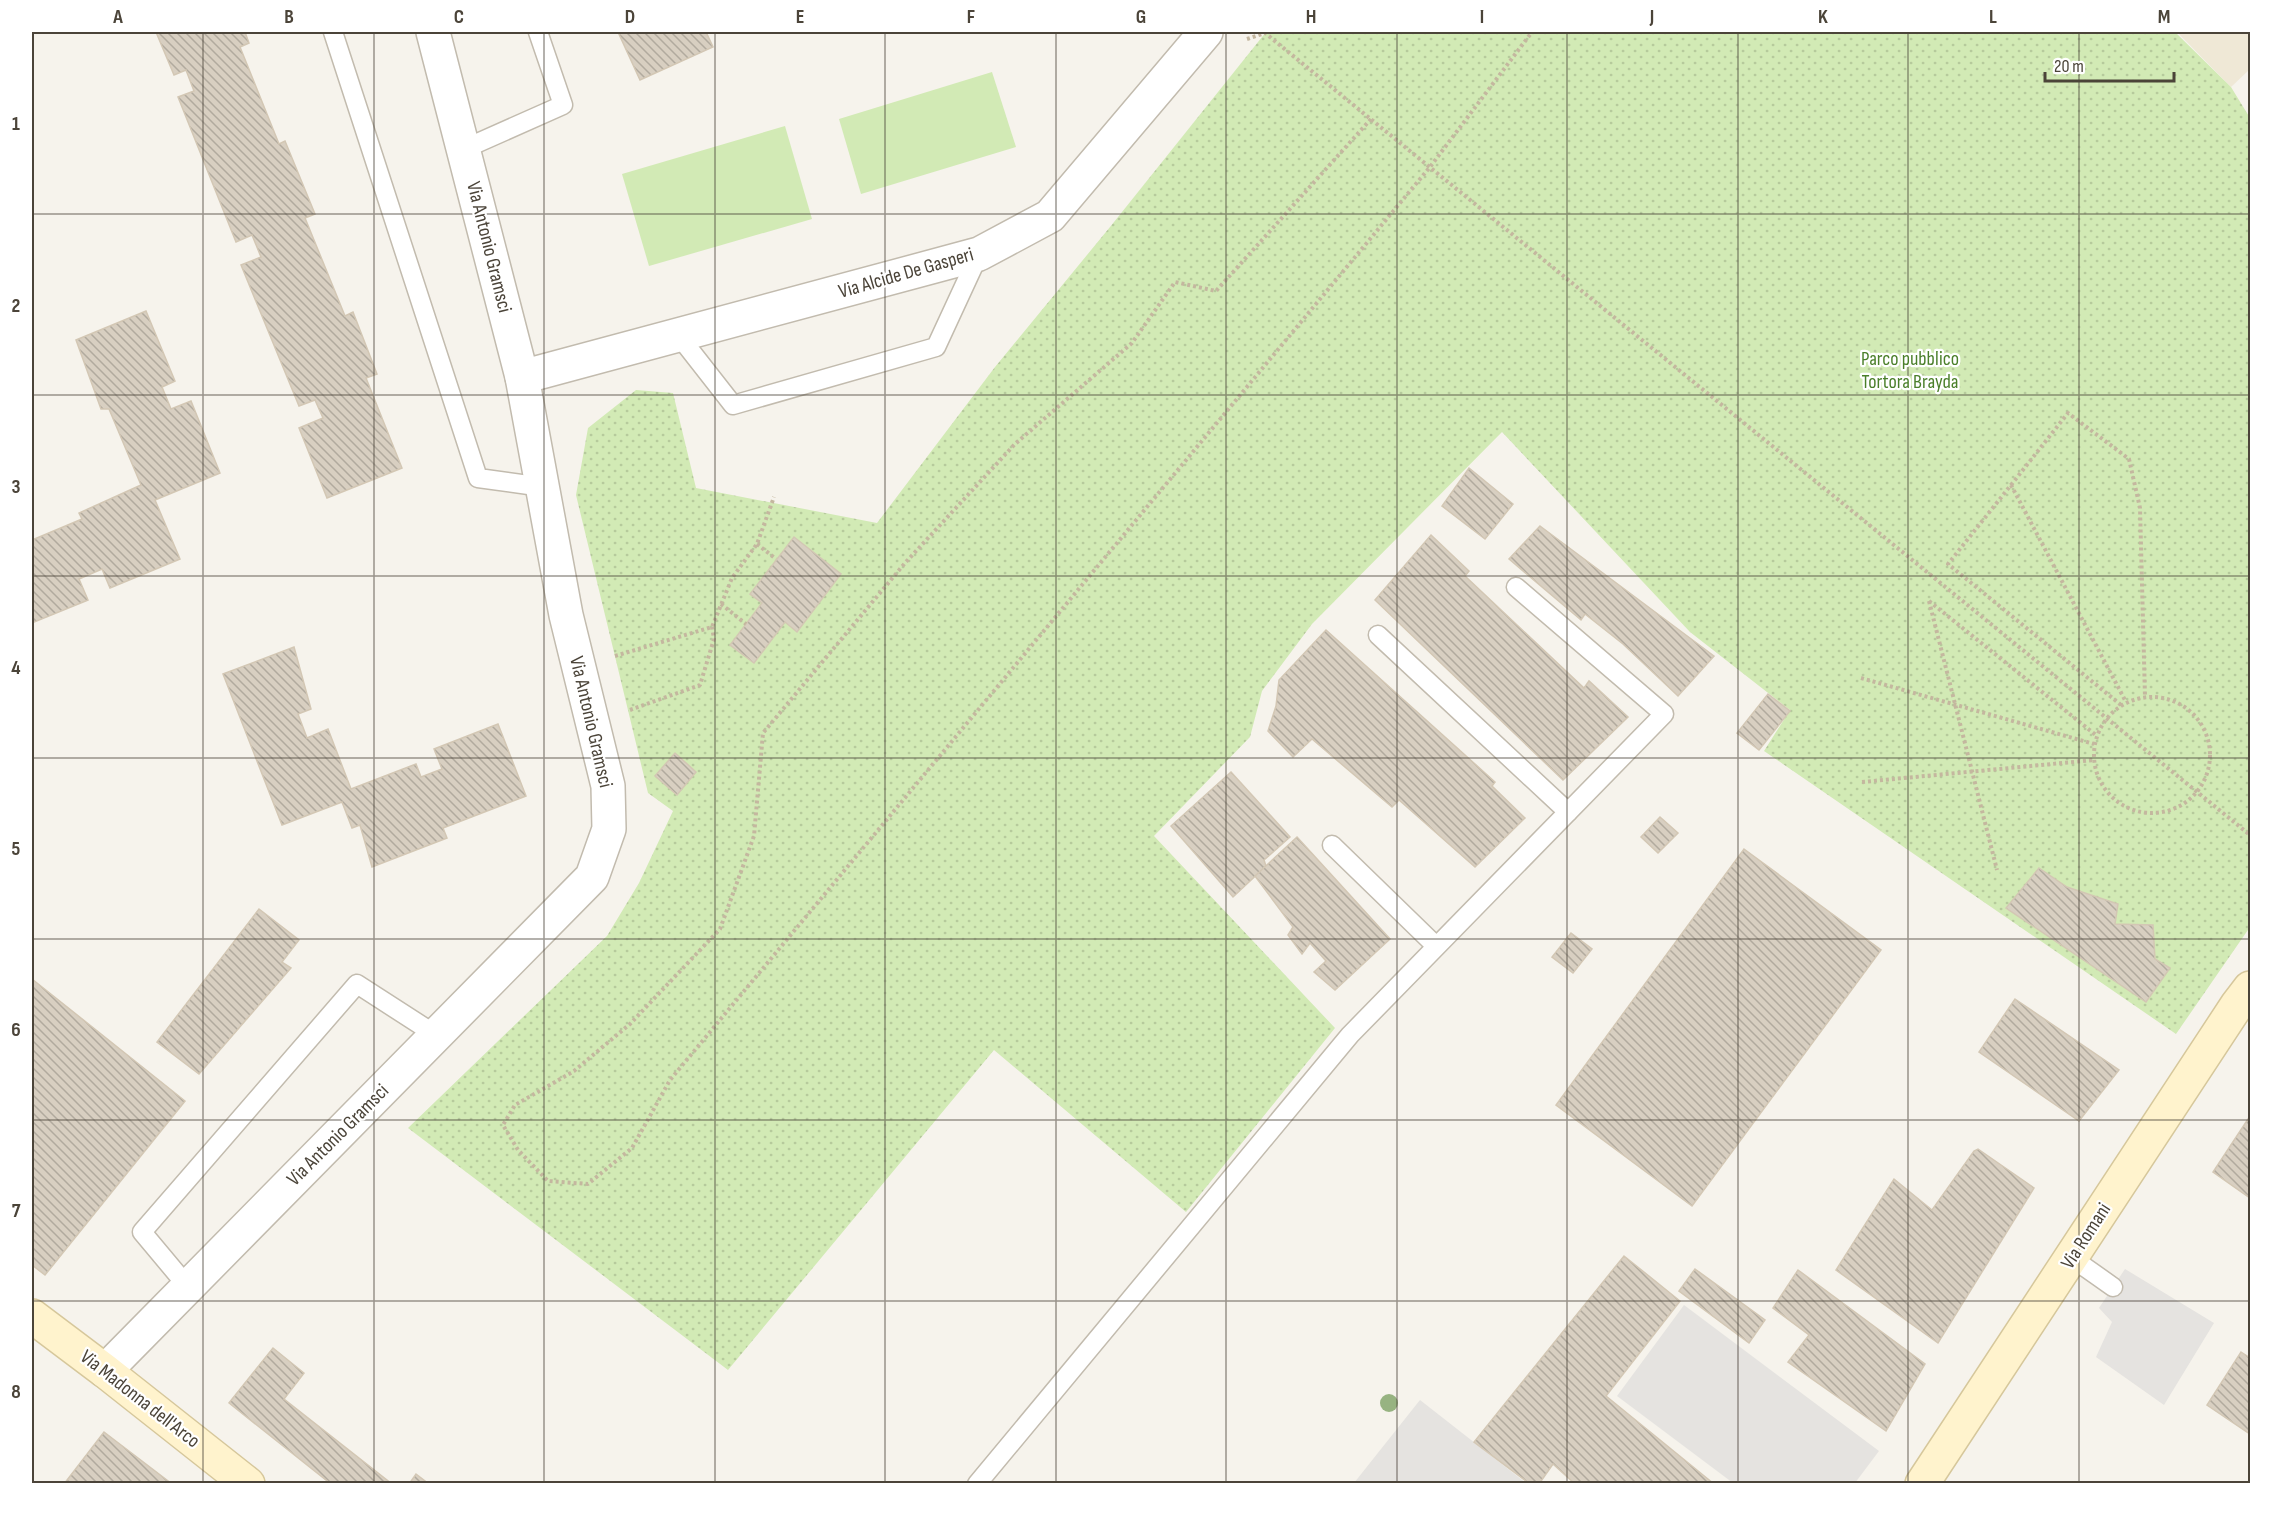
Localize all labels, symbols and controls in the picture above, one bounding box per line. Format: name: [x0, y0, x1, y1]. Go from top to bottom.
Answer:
text: A: [112, 5, 123, 29]
text: B: [284, 5, 294, 29]
text: C: [454, 5, 464, 29]
text: D: [625, 5, 635, 29]
text: E: [796, 5, 804, 29]
text: F: [967, 5, 975, 29]
text: G: [1136, 5, 1146, 29]
text: H: [1306, 5, 1316, 29]
text: I: [1480, 5, 1484, 29]
text: J: [1649, 5, 1654, 29]
text: K: [1818, 5, 1828, 29]
text: L: [1989, 5, 1997, 29]
text: M: [2158, 5, 2170, 29]
scale bar: [2045, 45, 2174, 83]
text: 20 m: [2054, 56, 2084, 77]
text: 1: [12, 112, 20, 136]
street label: Via Antonio Gramsci: [461, 179, 517, 315]
street label: Via Alcide De Gasperi: [836, 242, 976, 304]
text: 2: [12, 294, 20, 318]
park label: Parco pubblico Tortora Brayda: [1861, 347, 1959, 394]
text: 3: [12, 475, 21, 499]
street label: Via Antonio Gramsci: [564, 654, 618, 790]
text: 4: [11, 656, 21, 680]
text: 5: [12, 837, 21, 861]
text: 6: [11, 1018, 21, 1042]
street label: Via Antonio Gramsci: [282, 1079, 394, 1191]
text: 7: [12, 1199, 21, 1223]
street label: Via Romani: [2056, 1199, 2116, 1273]
street label: Via Madonna dell'Arco: [75, 1345, 205, 1453]
text: 8: [11, 1380, 21, 1404]

